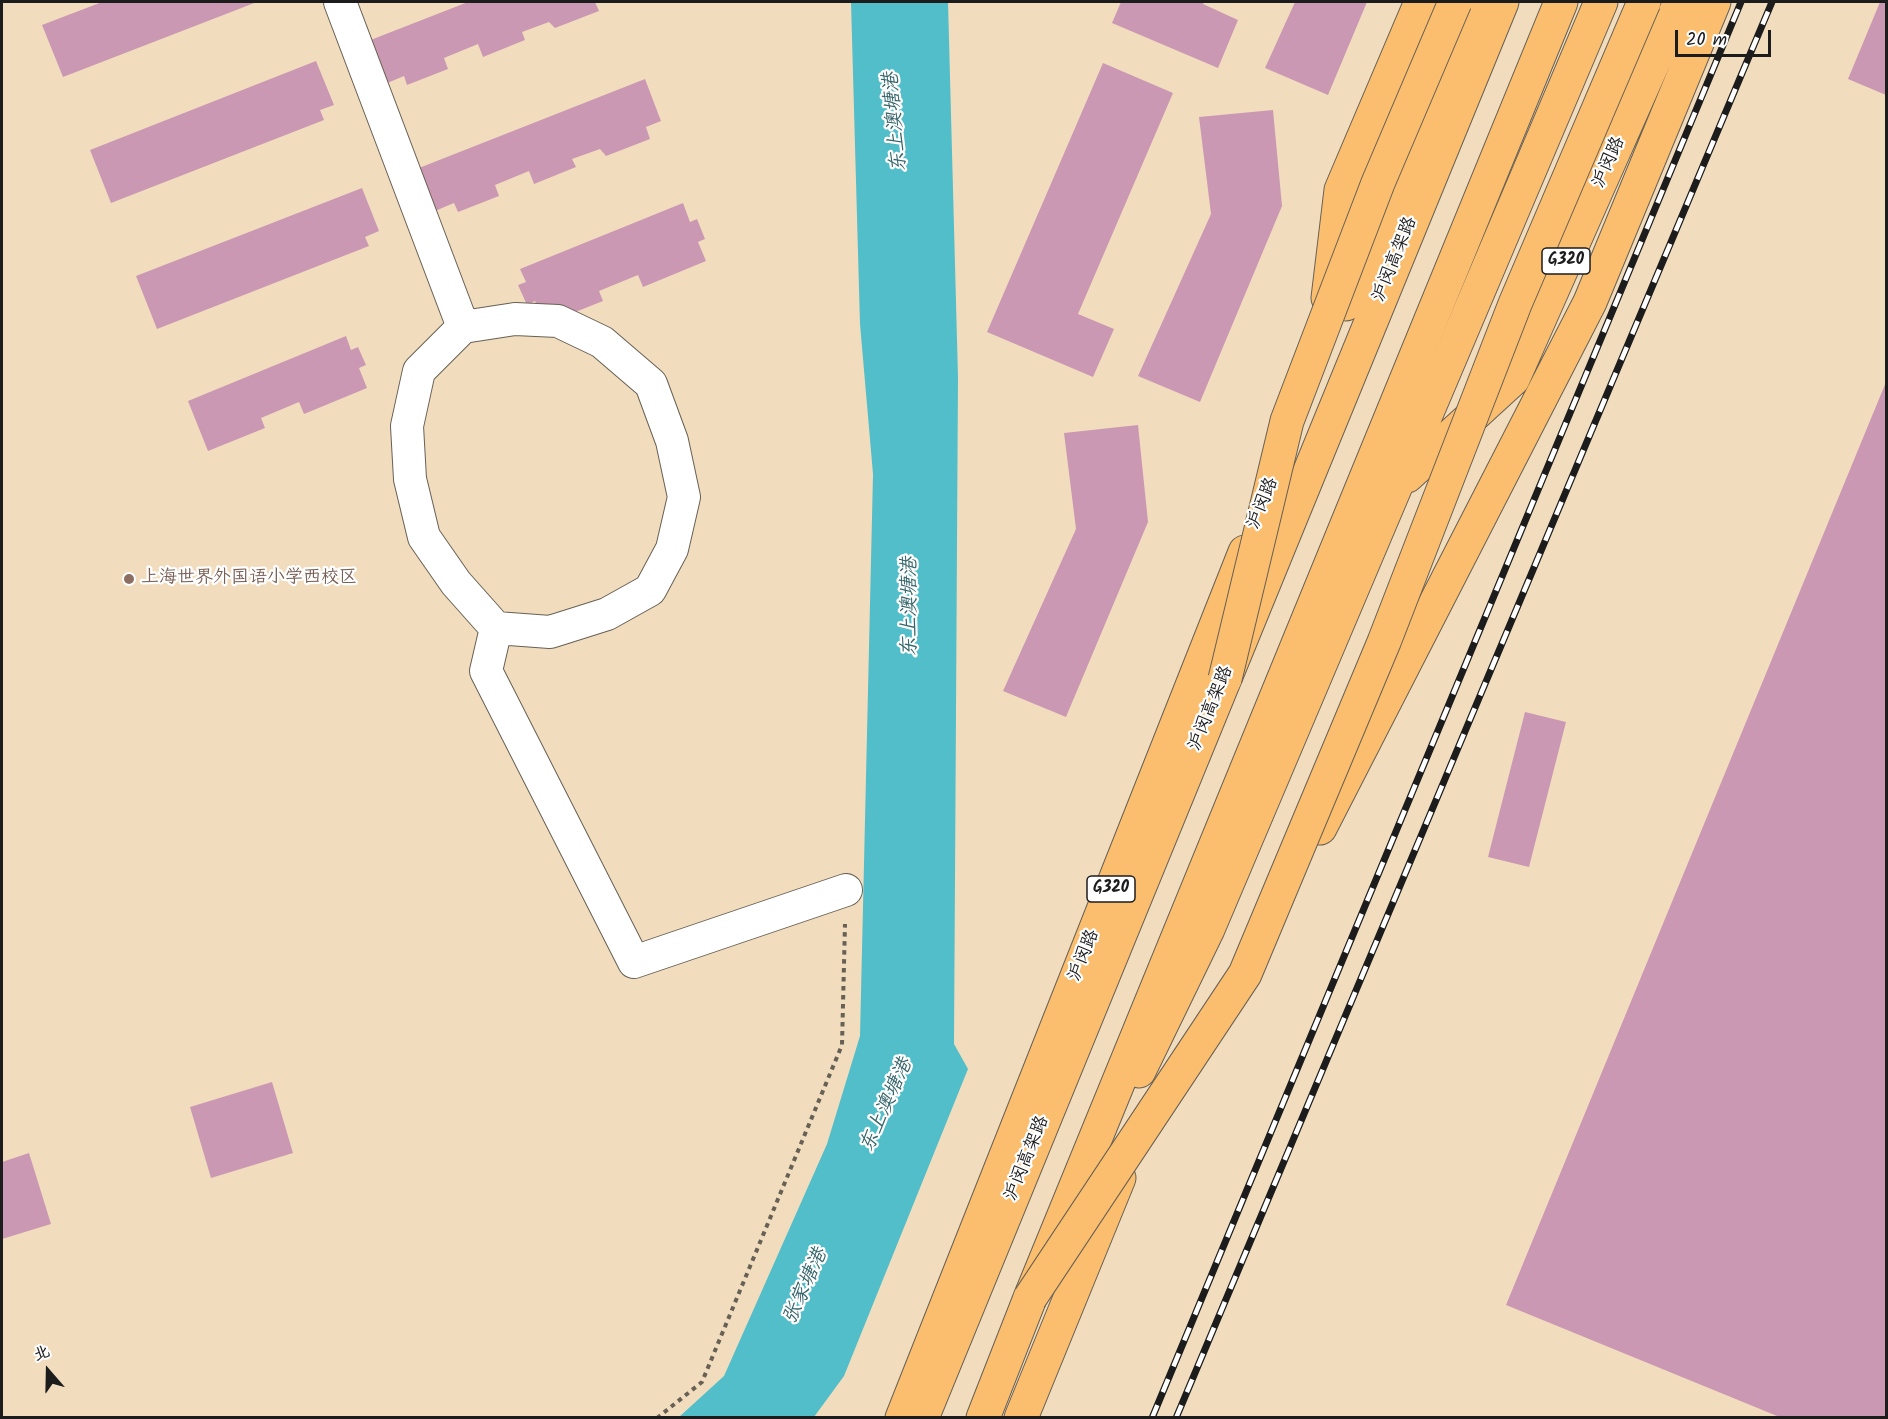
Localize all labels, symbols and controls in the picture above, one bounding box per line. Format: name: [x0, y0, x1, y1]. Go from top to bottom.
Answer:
scale bar: [1678, 18, 1774, 56]
text: 20 m: [1686, 26, 1727, 55]
water label: 东上澳塘港: [881, 71, 913, 173]
street label: 沪闵路: [1589, 134, 1631, 192]
street label: 沪闵高架路: [1369, 214, 1423, 306]
road number: G320: [1542, 248, 1590, 274]
street label: 沪闵路: [1244, 475, 1284, 533]
water label: 东上澳塘港: [900, 557, 924, 657]
place label: 上海世界外国语小学西校区: [141, 568, 357, 590]
marker: 上海世界外国语小学西校区: [122, 572, 136, 586]
street label: 沪闵高架路: [1185, 663, 1239, 755]
road number: G320: [1087, 876, 1135, 902]
street label: 沪闵路: [1065, 927, 1105, 985]
water label: 东上澳塘港: [857, 1055, 919, 1157]
street label: 沪闵高架路: [1001, 1113, 1055, 1205]
water label: 张家塘港: [780, 1246, 834, 1328]
text: 北: [30, 1339, 53, 1368]
north arrow: [18, 1341, 78, 1401]

